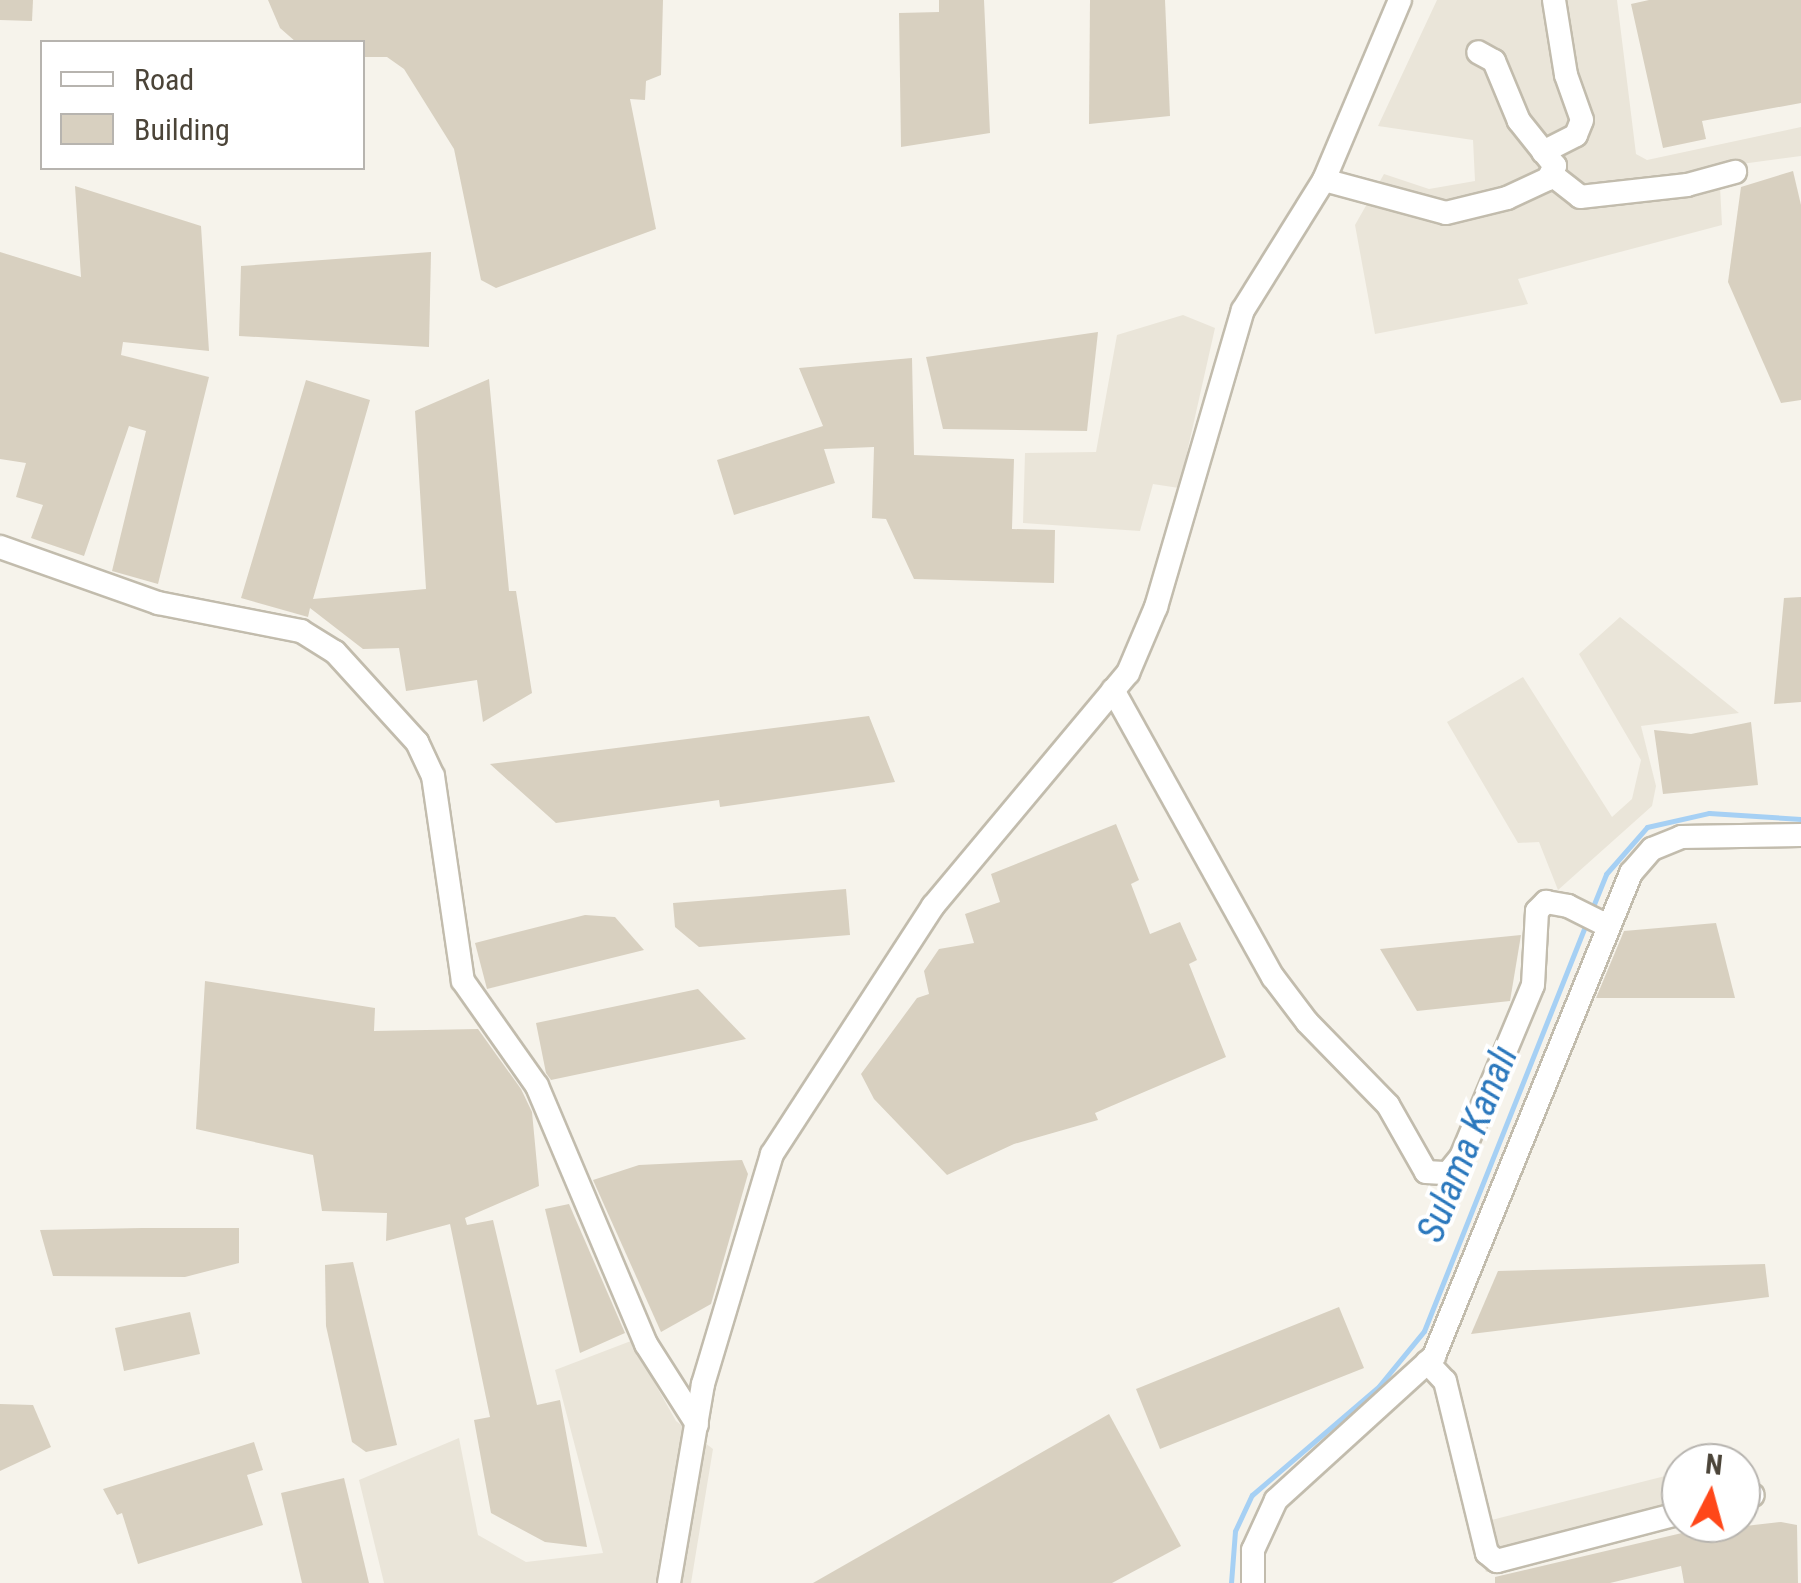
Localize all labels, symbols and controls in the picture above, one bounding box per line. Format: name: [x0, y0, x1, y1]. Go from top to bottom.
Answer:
legend: [40, 40, 365, 170]
text: Road: [134, 62, 194, 97]
text: Building: [134, 112, 230, 147]
water label: Sulama Kanalı: [1408, 1039, 1528, 1249]
north arrow: [1661, 1443, 1761, 1543]
text: N: [1704, 1447, 1724, 1482]

